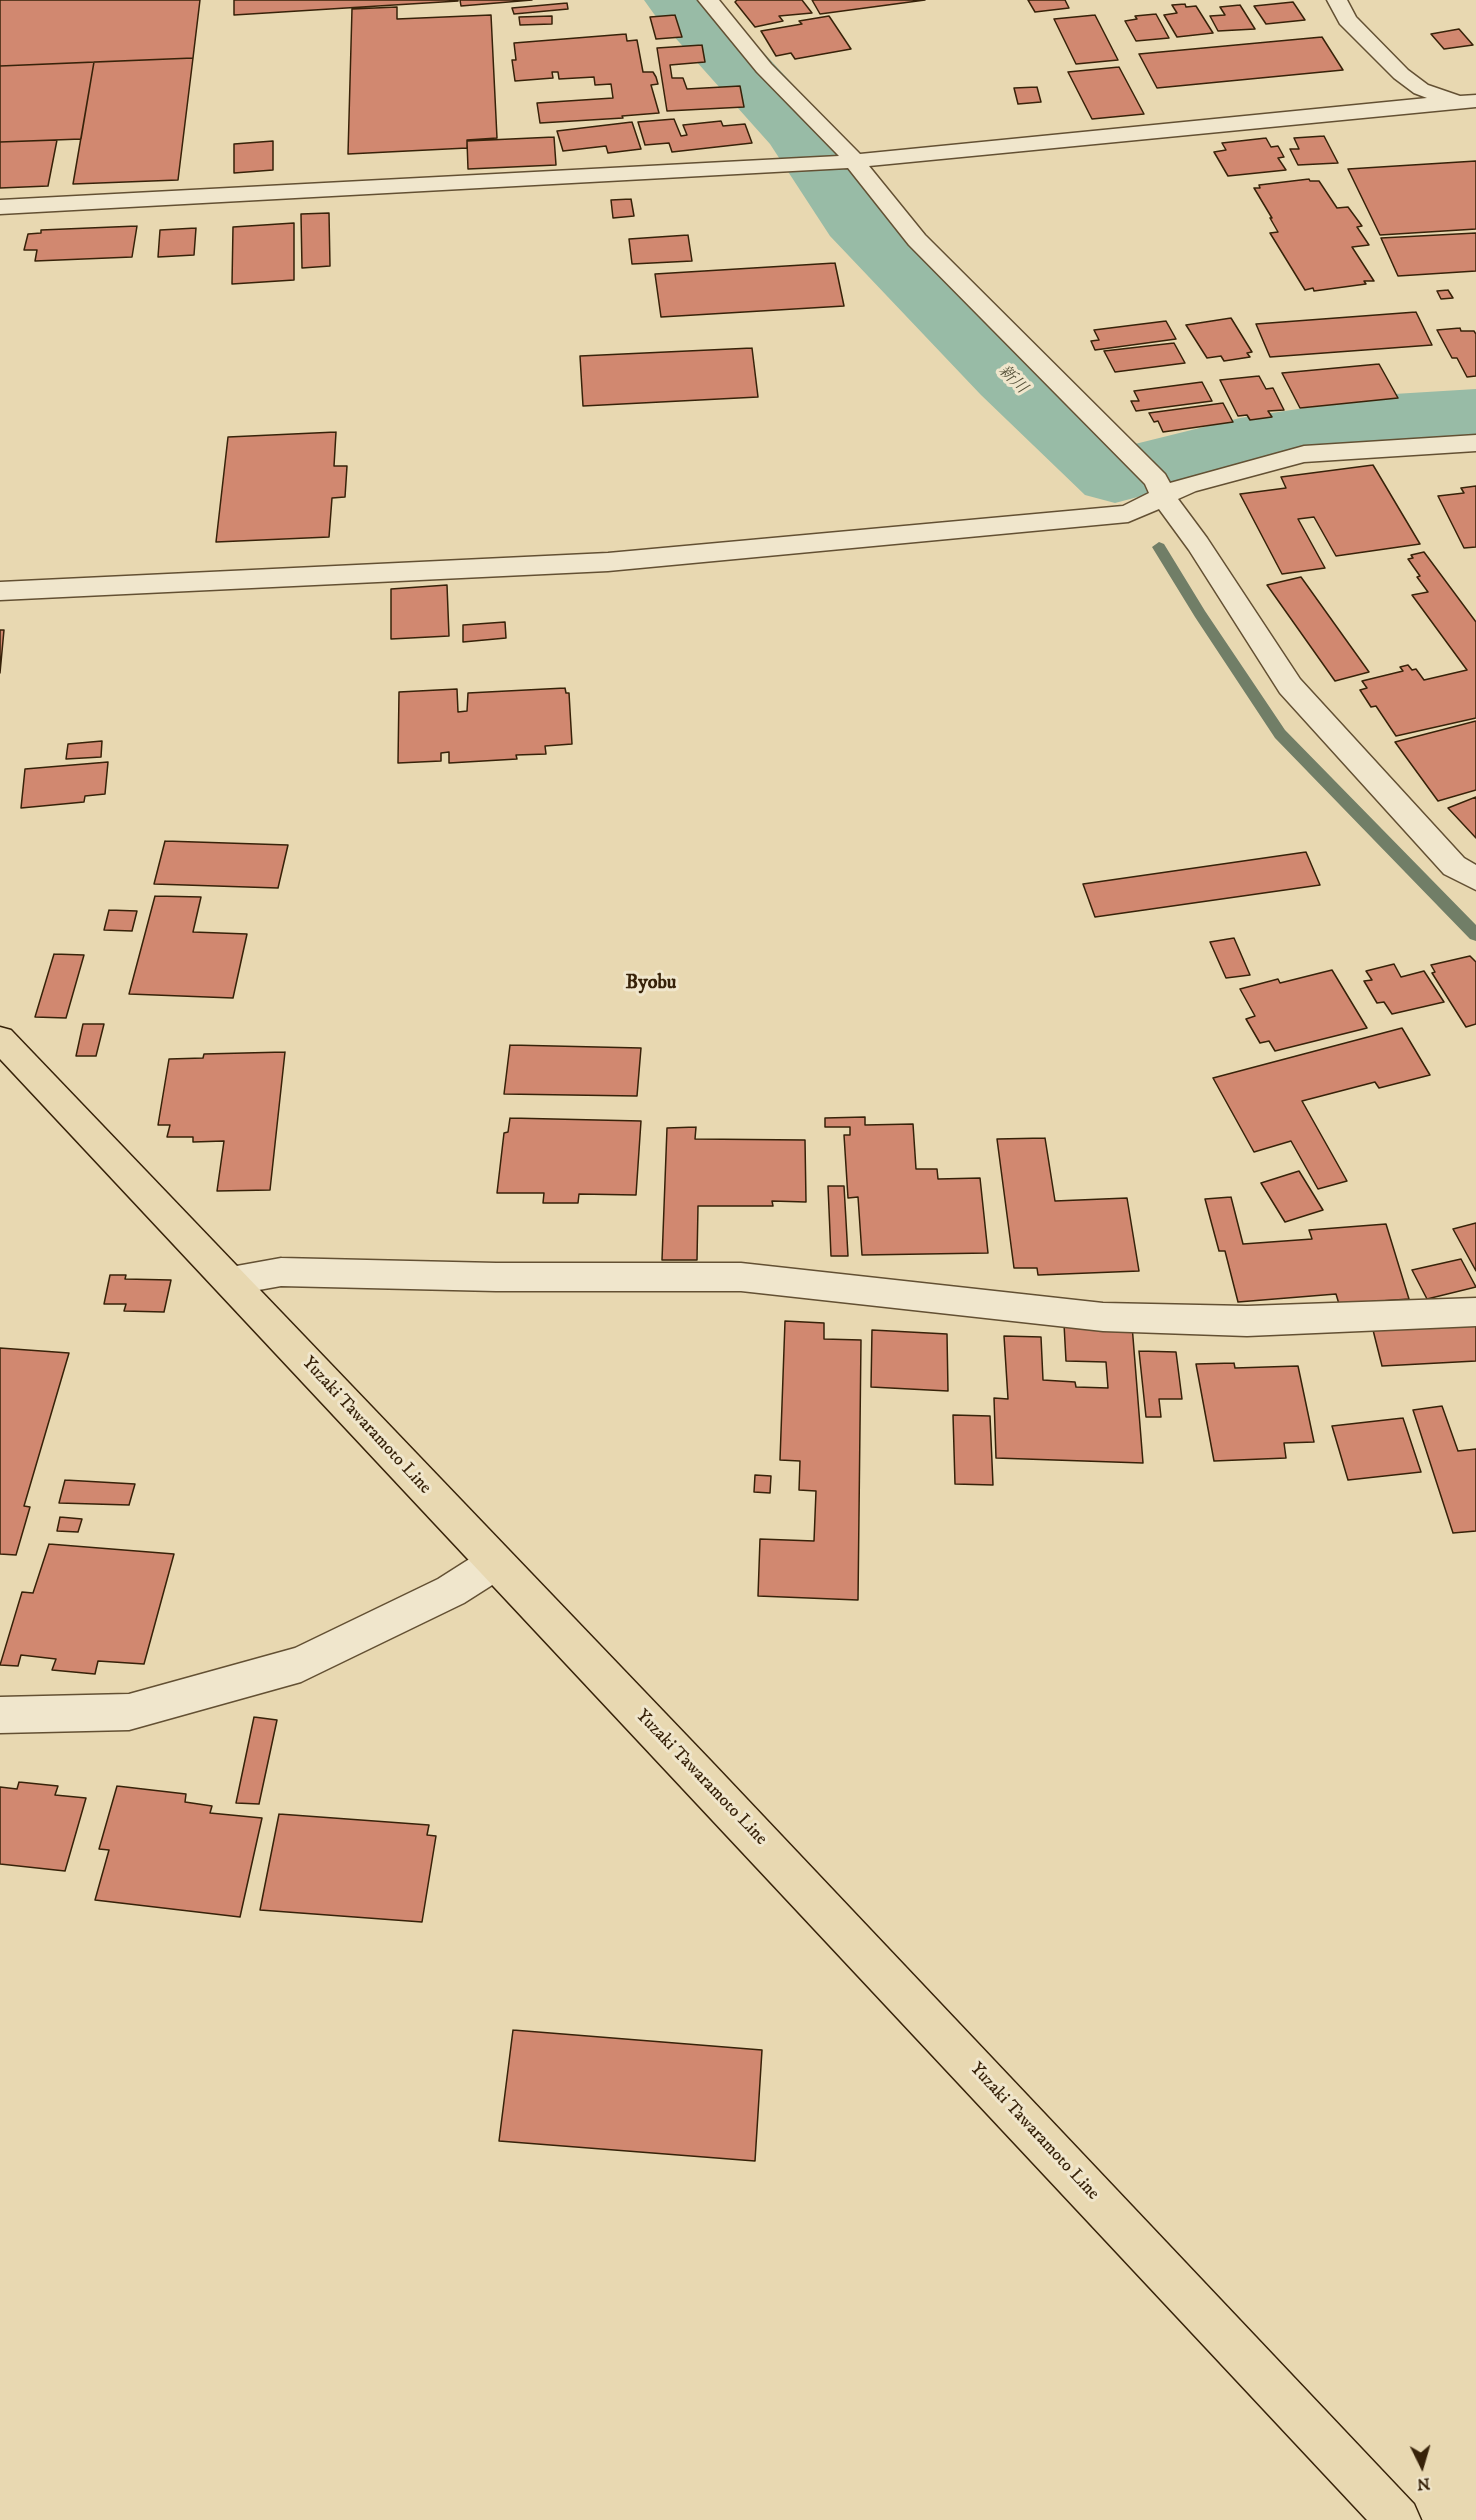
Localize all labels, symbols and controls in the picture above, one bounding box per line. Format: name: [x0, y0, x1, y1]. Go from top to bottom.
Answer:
water label: 新川: [994, 362, 1030, 398]
district label: Byobu: [626, 972, 676, 996]
street label: Yuzaki Tawaramoto Line: [297, 1353, 435, 1499]
street label: Yuzaki Tawaramoto Line: [631, 1706, 771, 1850]
street label: Yuzaki Tawaramoto Line: [965, 2059, 1103, 2205]
north arrow: [1392, 2436, 1452, 2496]
text: N: [1416, 2473, 1431, 2494]

